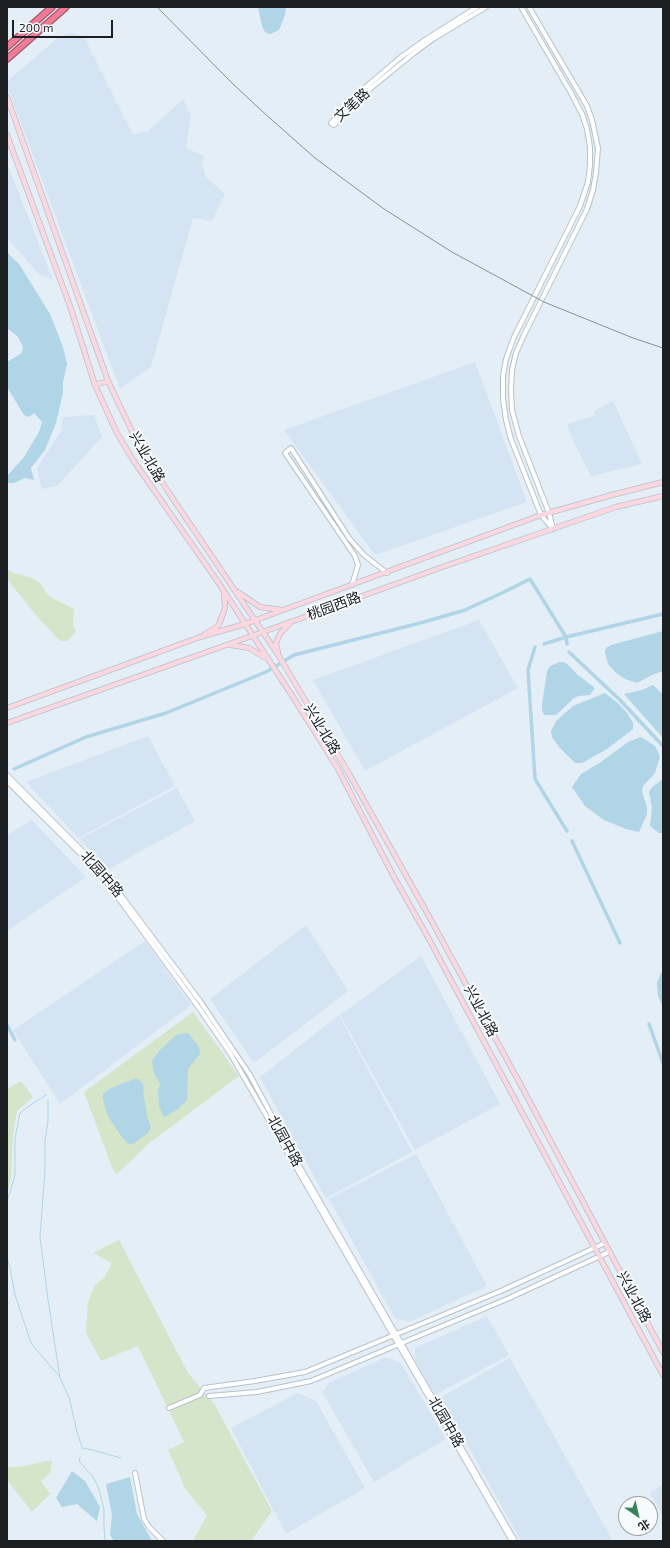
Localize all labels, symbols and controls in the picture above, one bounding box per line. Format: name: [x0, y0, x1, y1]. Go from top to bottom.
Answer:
scale bar: [14, 12, 115, 38]
text: 200 m: [19, 20, 53, 34]
street label: 文笔路: [331, 85, 373, 125]
street label: 兴业北路: [126, 429, 168, 485]
street label: 桃园西路: [305, 589, 363, 623]
street label: 兴业北路: [300, 701, 344, 757]
street label: 北园中路: [77, 847, 127, 901]
street label: 兴业北路: [460, 982, 502, 1040]
street label: 北园中路: [264, 1112, 306, 1170]
street label: 兴业北路: [613, 1268, 655, 1326]
street label: 北园中路: [425, 1394, 467, 1450]
north arrow: [618, 1496, 658, 1536]
text: 北: [636, 1517, 653, 1534]

